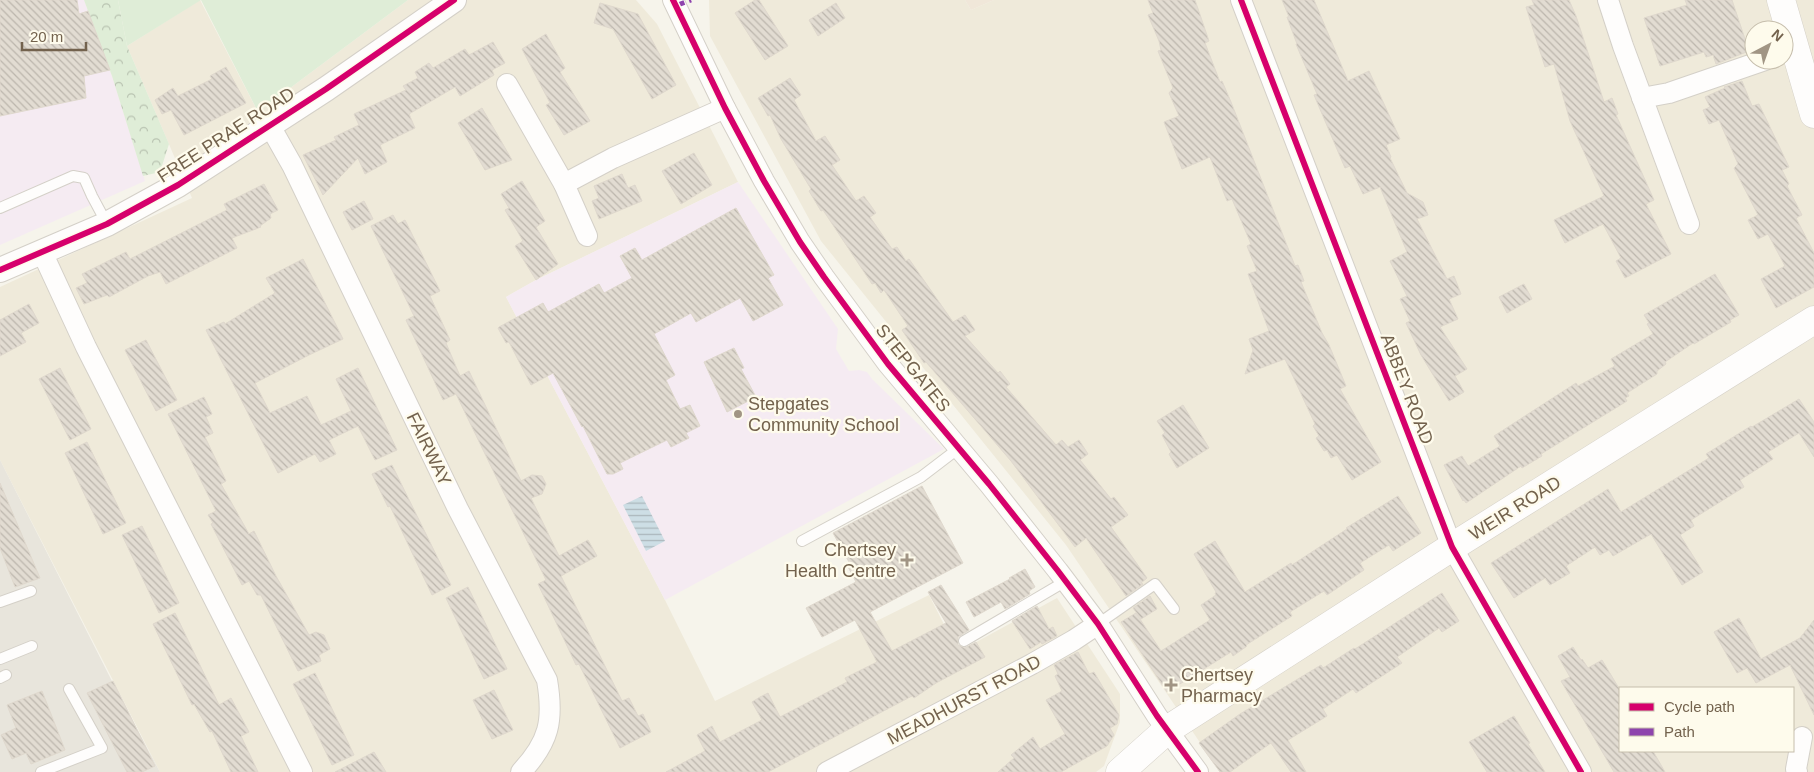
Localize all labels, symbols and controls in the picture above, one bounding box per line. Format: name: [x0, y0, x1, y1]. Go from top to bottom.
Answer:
scale bar: [22, 20, 86, 52]
north arrow: [1744, 20, 1794, 70]
text: N: [1768, 26, 1787, 45]
text: 20 m: [30, 28, 63, 45]
street label: FREE PRAE ROAD: [154, 83, 298, 187]
street label: STEPGATES: [872, 320, 954, 416]
street label: ABBEY ROAD: [1377, 331, 1437, 447]
place label: Stepgates Community School: [748, 394, 899, 435]
marker: Stepgates Community School: [732, 408, 744, 420]
street label: FAIRWAY: [403, 409, 455, 489]
street label: WEIR ROAD: [1466, 472, 1564, 544]
place label: Chertsey Health Centre: [785, 540, 896, 581]
marker: Chertsey Health Centre: [900, 553, 914, 567]
street label: MEADHURST ROAD: [884, 651, 1044, 749]
place label: Chertsey Pharmacy: [1181, 665, 1262, 706]
marker: Chertsey Pharmacy: [1165, 679, 1177, 691]
legend: [1619, 687, 1794, 752]
text: Cycle path: [1664, 698, 1735, 715]
text: Path: [1664, 723, 1695, 740]

